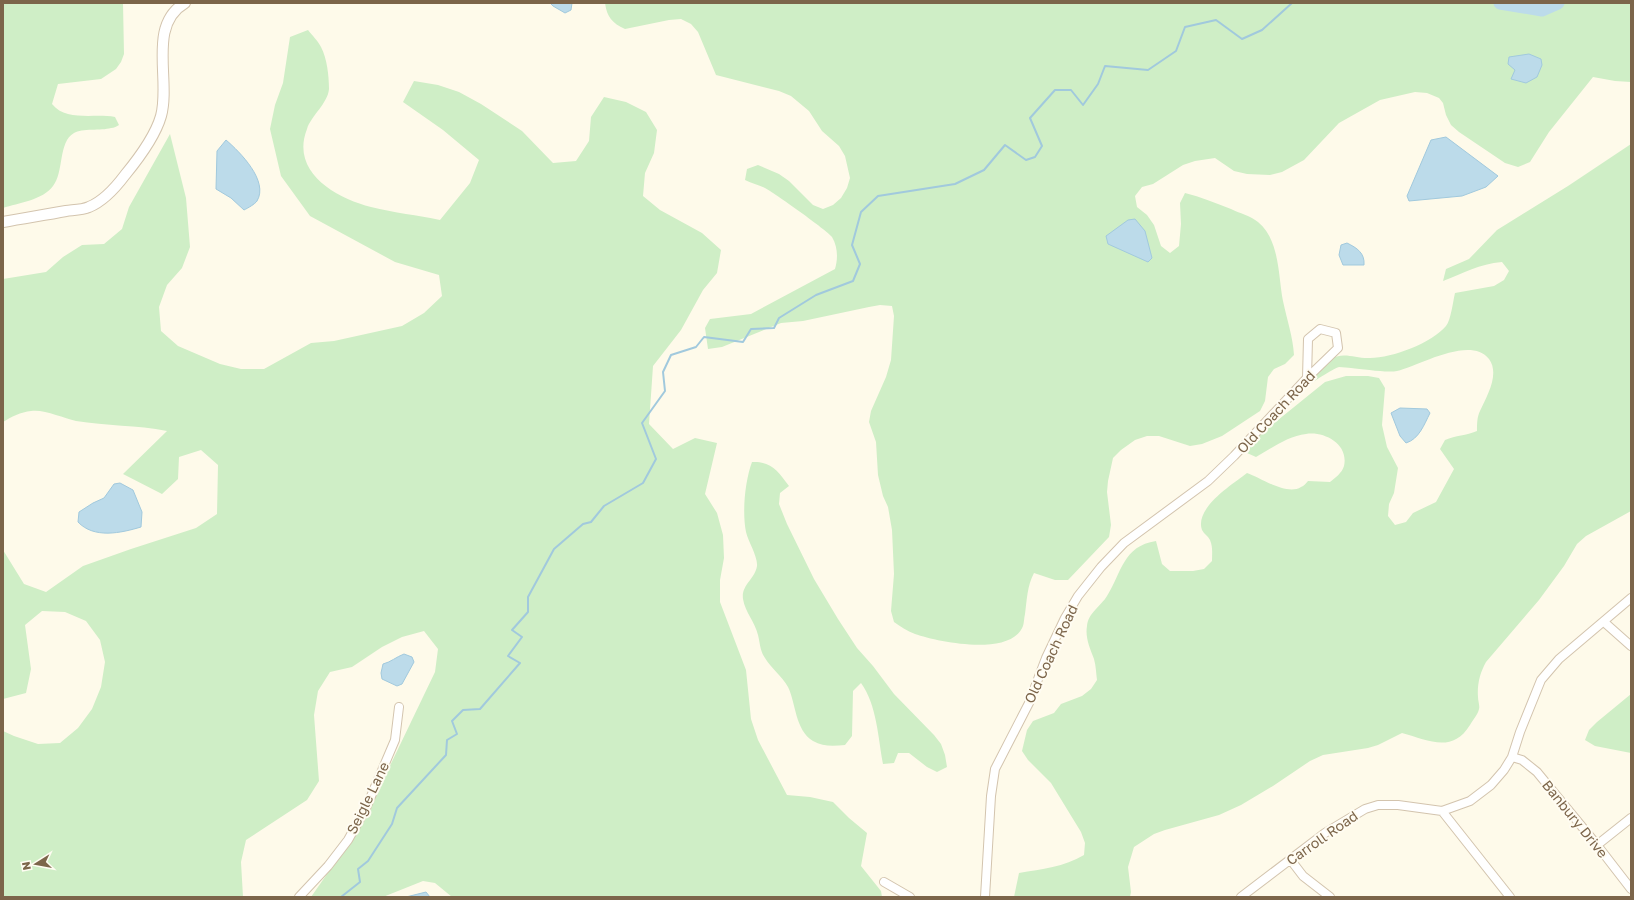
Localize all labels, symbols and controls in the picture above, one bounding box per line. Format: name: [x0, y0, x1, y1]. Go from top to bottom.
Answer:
street label: Old Coach Road: [1233, 367, 1318, 456]
street label: Old Coach Road: [1020, 602, 1081, 706]
street label: Seigle Lane: [343, 759, 392, 837]
street label: Banbury Drive: [1539, 776, 1612, 861]
street label: Carroll Road: [1283, 807, 1361, 868]
north arrow: [16, 844, 56, 884]
text: N: [19, 861, 33, 871]

